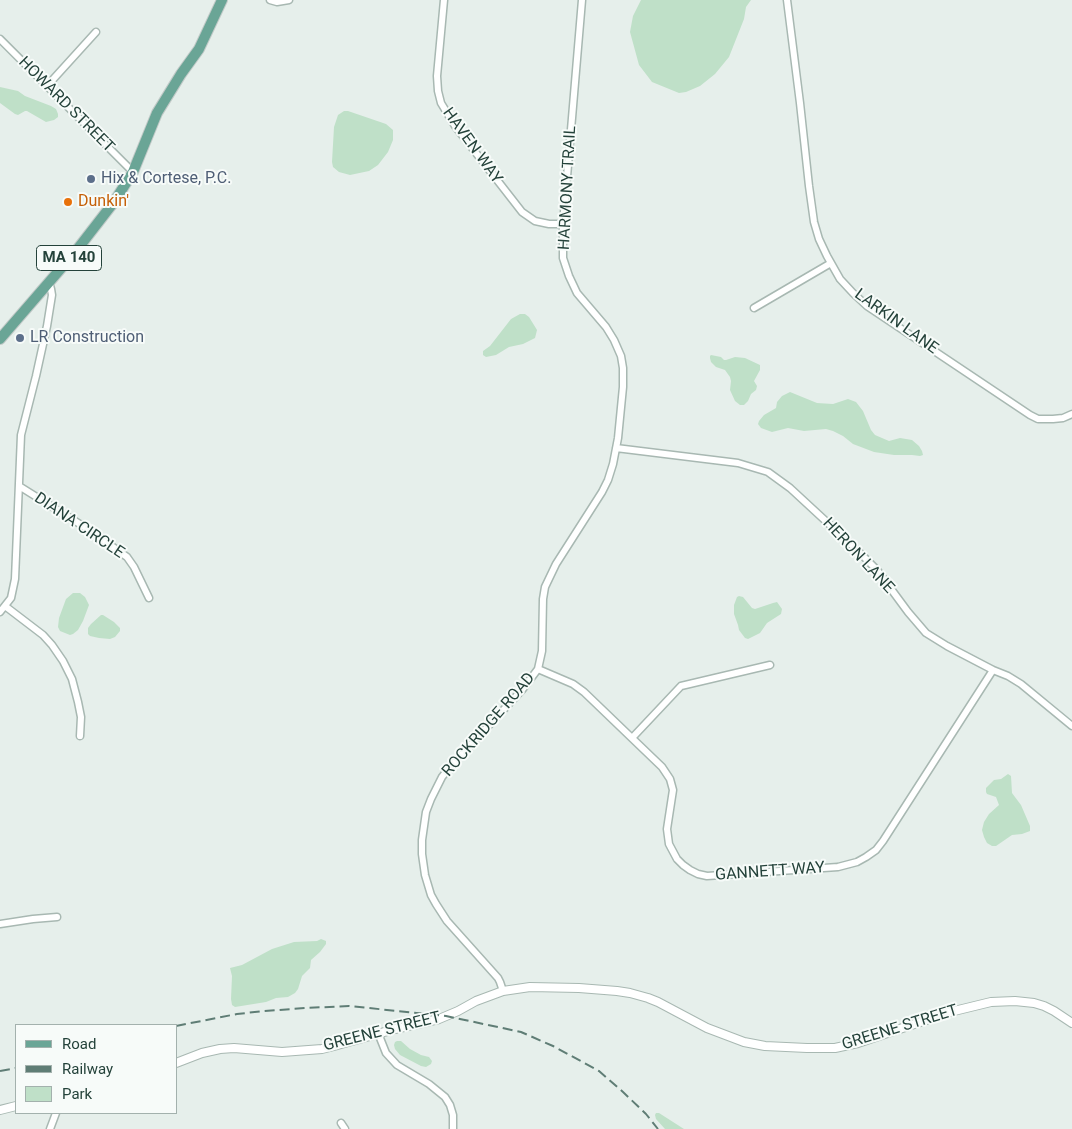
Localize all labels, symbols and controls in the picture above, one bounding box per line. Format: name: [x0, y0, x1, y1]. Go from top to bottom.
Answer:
street label: HOWARD STREET: [14, 53, 118, 157]
street label: HAVEN WAY: [438, 104, 506, 188]
street label: HARMONY TRAIL: [555, 125, 581, 251]
place label: Hix & Cortese, P.C.: [101, 169, 231, 189]
marker: Hix & Cortese, P.C.: [85, 173, 97, 185]
place label: Dunkin': [78, 192, 129, 212]
marker: Dunkin': [62, 196, 74, 208]
road number: MA 140: [36, 246, 102, 270]
street label: LARKIN LANE: [850, 285, 942, 359]
place label: LR Construction: [30, 328, 144, 348]
marker: LR Construction: [14, 332, 26, 344]
street label: DIANA CIRCLE: [30, 489, 128, 563]
street label: HERON LANE: [818, 514, 898, 598]
street label: ROCKRIDGE ROAD: [439, 669, 539, 781]
street label: GANNETT WAY: [715, 859, 825, 885]
street label: GREENE STREET: [840, 1001, 960, 1055]
street label: GREENE STREET: [321, 1008, 443, 1056]
legend: [15, 1024, 178, 1114]
text: Road: [62, 1035, 96, 1053]
text: Railway: [62, 1060, 113, 1078]
text: Park: [62, 1085, 92, 1103]

